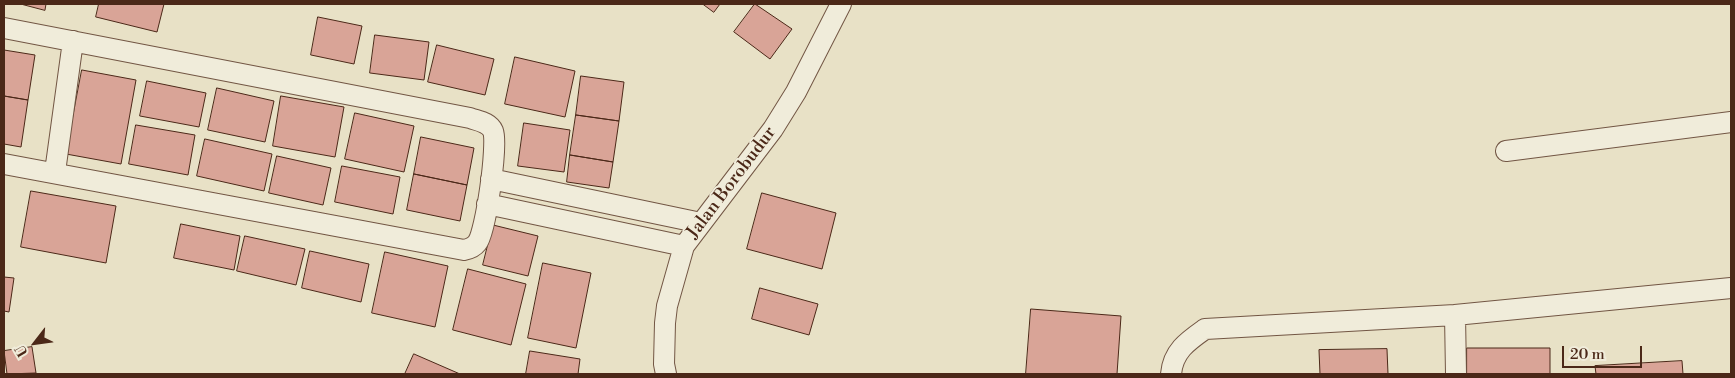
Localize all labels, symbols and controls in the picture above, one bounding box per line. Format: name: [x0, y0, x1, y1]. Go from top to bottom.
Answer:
street label: Jalan Borobudur: [683, 123, 781, 243]
north arrow: [10, 318, 60, 368]
scale bar: [1565, 336, 1645, 368]
text: U: [12, 341, 33, 360]
text: 20 m: [1570, 345, 1605, 364]

